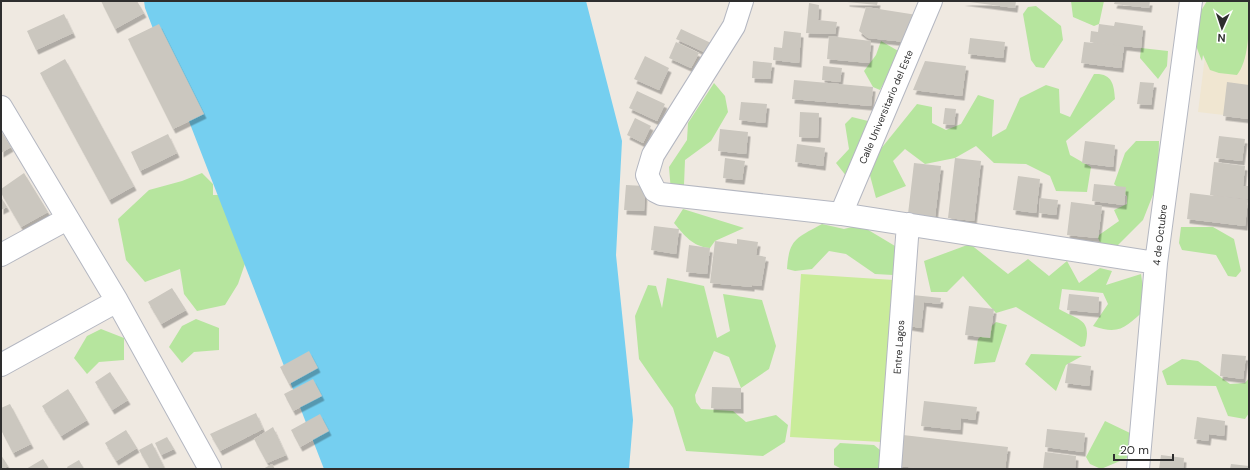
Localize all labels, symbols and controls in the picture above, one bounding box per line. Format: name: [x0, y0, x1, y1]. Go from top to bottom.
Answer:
north arrow: [1202, 8, 1242, 48]
text: N: [1217, 31, 1226, 45]
street label: Calle Universitario del Este: [856, 48, 916, 166]
street label: 4 de Octubre: [1150, 203, 1170, 266]
street label: Entre Lagos: [891, 320, 907, 374]
scale bar: [1114, 436, 1173, 462]
text: 20 m: [1120, 442, 1149, 458]

